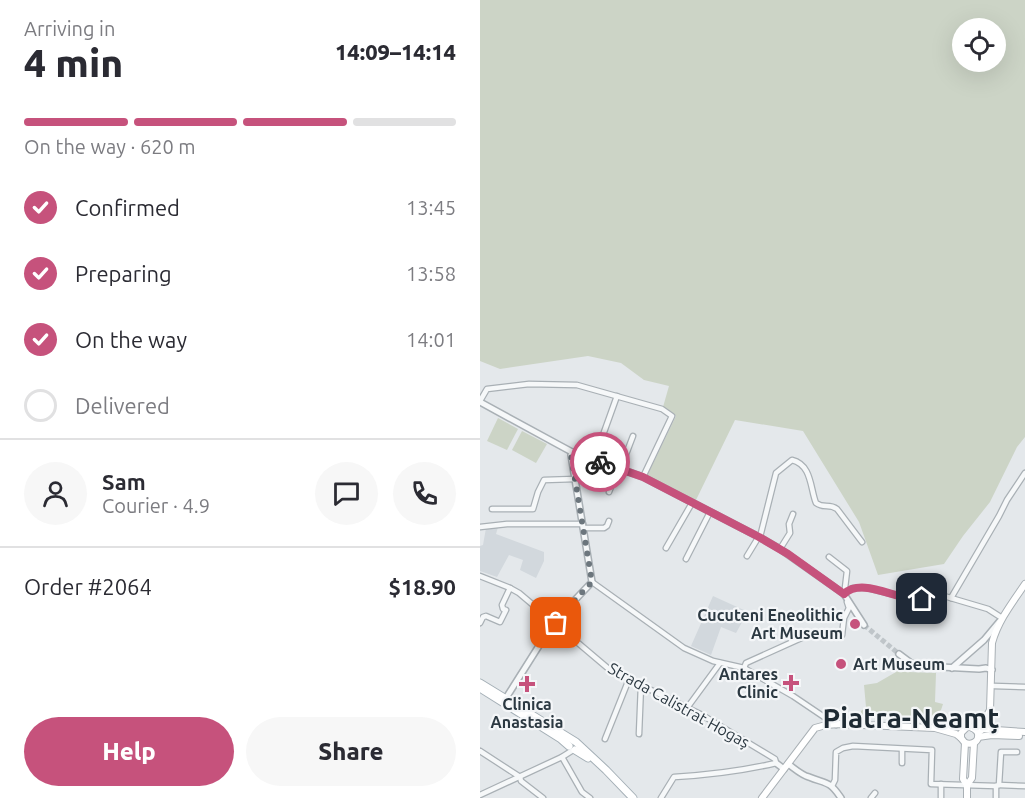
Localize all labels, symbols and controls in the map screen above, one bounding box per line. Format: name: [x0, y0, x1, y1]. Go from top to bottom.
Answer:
text: Arriving in: [24, 17, 115, 40]
map controls: [952, 18, 1006, 72]
button: locate: [952, 18, 1006, 72]
text: 14:09–14:14: [335, 39, 456, 64]
text: 4 min: [24, 41, 123, 84]
text: On the way · 620 m: [24, 135, 196, 158]
icon: check: [24, 191, 57, 224]
text: Confirmed: [75, 195, 180, 220]
text: 13:45: [406, 196, 456, 219]
icon: check: [24, 257, 57, 290]
text: Preparing: [75, 261, 172, 286]
text: 13:58: [406, 262, 456, 285]
icon: check: [24, 323, 57, 356]
text: On the way: [75, 327, 187, 352]
text: 14:01: [406, 328, 456, 351]
text: Delivered: [75, 393, 170, 418]
courier: [570, 432, 630, 492]
icon: bike: [584, 446, 617, 479]
button: person: [24, 462, 87, 525]
button: chat: [315, 462, 378, 525]
button: phone: [393, 462, 456, 525]
text: Sam: [102, 469, 146, 494]
text: Courier · 4.9: [102, 494, 210, 517]
pin: [896, 573, 947, 624]
text: Order #2064: [24, 574, 152, 599]
text: $18.90: [389, 574, 456, 599]
icon: home: [905, 582, 938, 615]
pin: [530, 597, 581, 648]
icon: bag: [539, 606, 572, 639]
place label: Cucuteni Eneolithic Art Museum: [697, 606, 843, 642]
marker: Cucuteni Eneolithic Art Museum: [848, 617, 862, 631]
place label: Art Museum: [853, 655, 945, 673]
marker: Art Museum: [834, 657, 848, 671]
street label: Strada Calistrat Hogaș: [605, 659, 753, 751]
place label: Antares Clinic: [719, 665, 778, 701]
marker: Antares Clinic: [782, 674, 800, 692]
marker: Clinica Anastasia: [518, 675, 536, 693]
place label: Clinica Anastasia: [491, 695, 563, 731]
district label: Piatra-Neamț: [823, 702, 999, 734]
button: Help: [24, 717, 234, 786]
button: Share: [246, 717, 456, 786]

